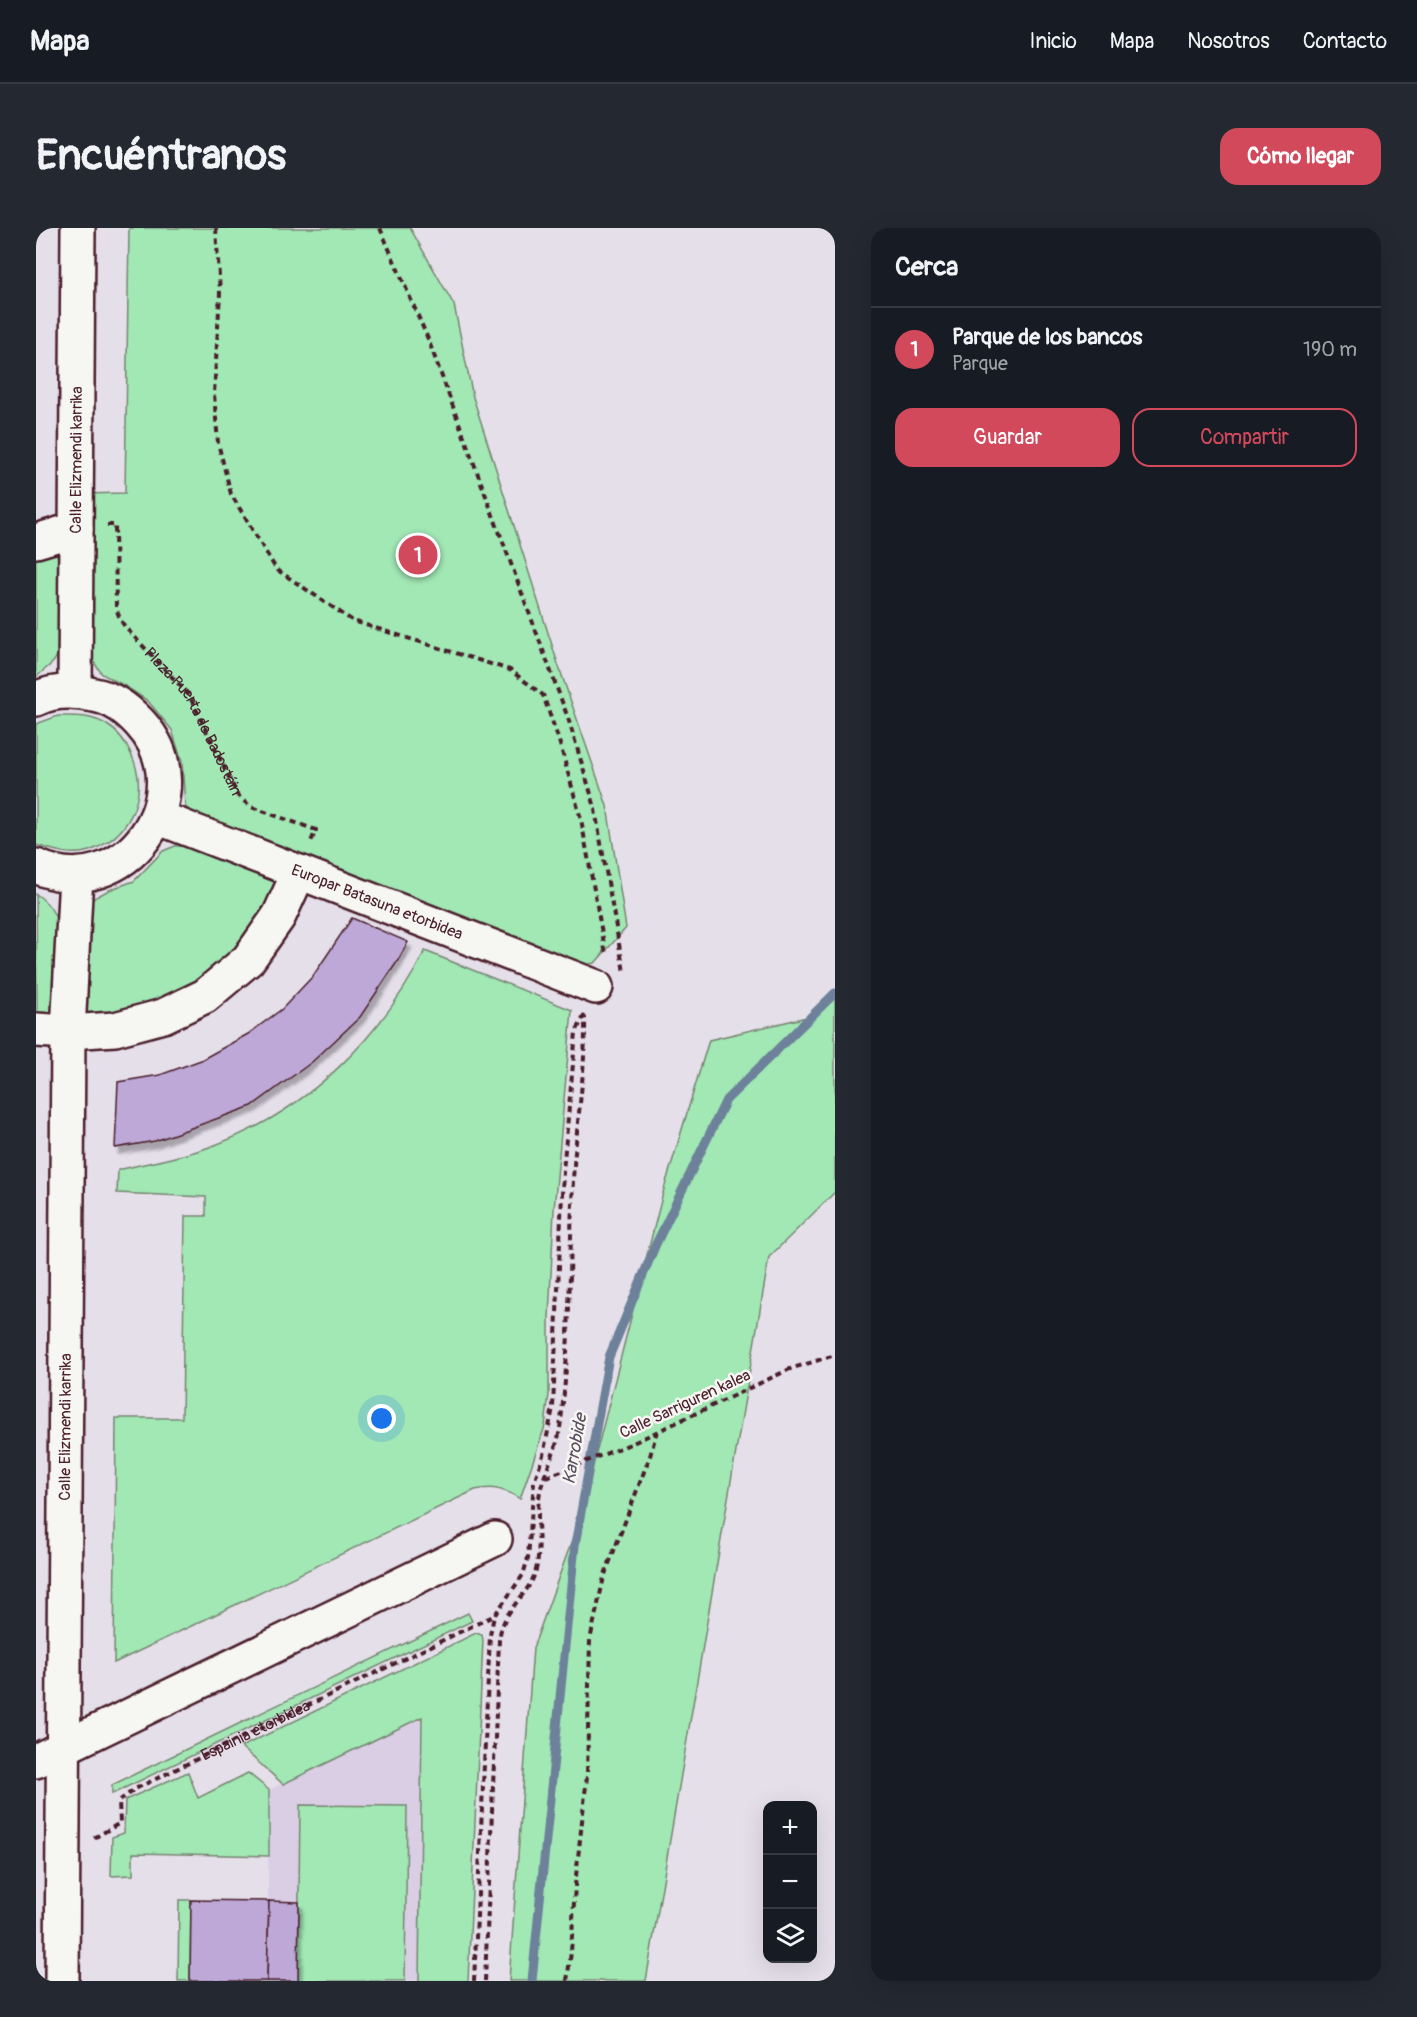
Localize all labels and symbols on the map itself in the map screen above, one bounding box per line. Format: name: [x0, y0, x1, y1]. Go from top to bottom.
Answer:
street label: Calle Elizmendi karrika: [66, 386, 87, 534]
pin: 1: [398, 532, 437, 578]
street label: Plaza Puerta de Badostáin: [139, 643, 246, 799]
street label: Europar Batasuna etorbidea: [288, 860, 466, 944]
street label: Calle Elizmendi karrika: [55, 1353, 76, 1501]
street label: Calle Sarriguren kalea: [616, 1365, 754, 1443]
your location: [367, 1404, 396, 1433]
water label: Karrobide: [557, 1410, 593, 1486]
street label: Espainia etorbidea: [198, 1696, 313, 1766]

